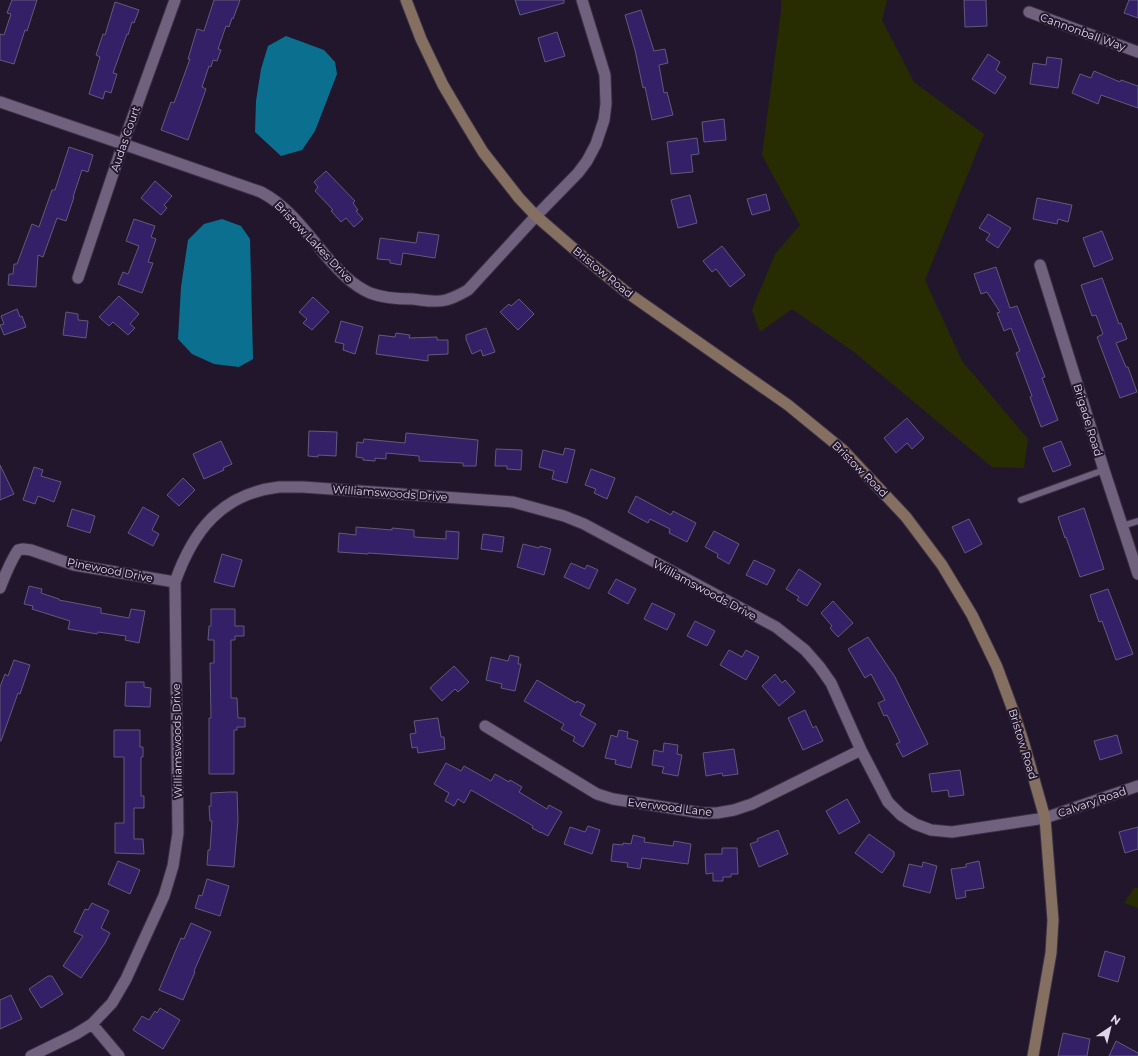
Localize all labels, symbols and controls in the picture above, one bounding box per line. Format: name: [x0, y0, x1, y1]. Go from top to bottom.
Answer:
street label: Cannonball Way: [1038, 10, 1128, 54]
street label: Audas Court: [107, 104, 143, 174]
street label: Bristow Lakes Drive: [272, 198, 357, 286]
street label: Bristow Road: [570, 244, 636, 300]
street label: Brigade Road: [1070, 382, 1106, 458]
street label: Bristow Road: [829, 438, 891, 500]
street label: Williamswoods Drive: [332, 482, 448, 504]
street label: Pinewood Drive: [66, 555, 155, 585]
street label: Williamswoods Drive: [651, 557, 759, 623]
street label: Williamswoods Drive: [169, 683, 185, 799]
street label: Bristow Road: [1006, 707, 1040, 781]
street label: Calvary Road: [1056, 784, 1128, 820]
street label: Everwood Lane: [627, 795, 713, 819]
north arrow: [1090, 1008, 1130, 1048]
text: N: [1108, 1012, 1123, 1028]

